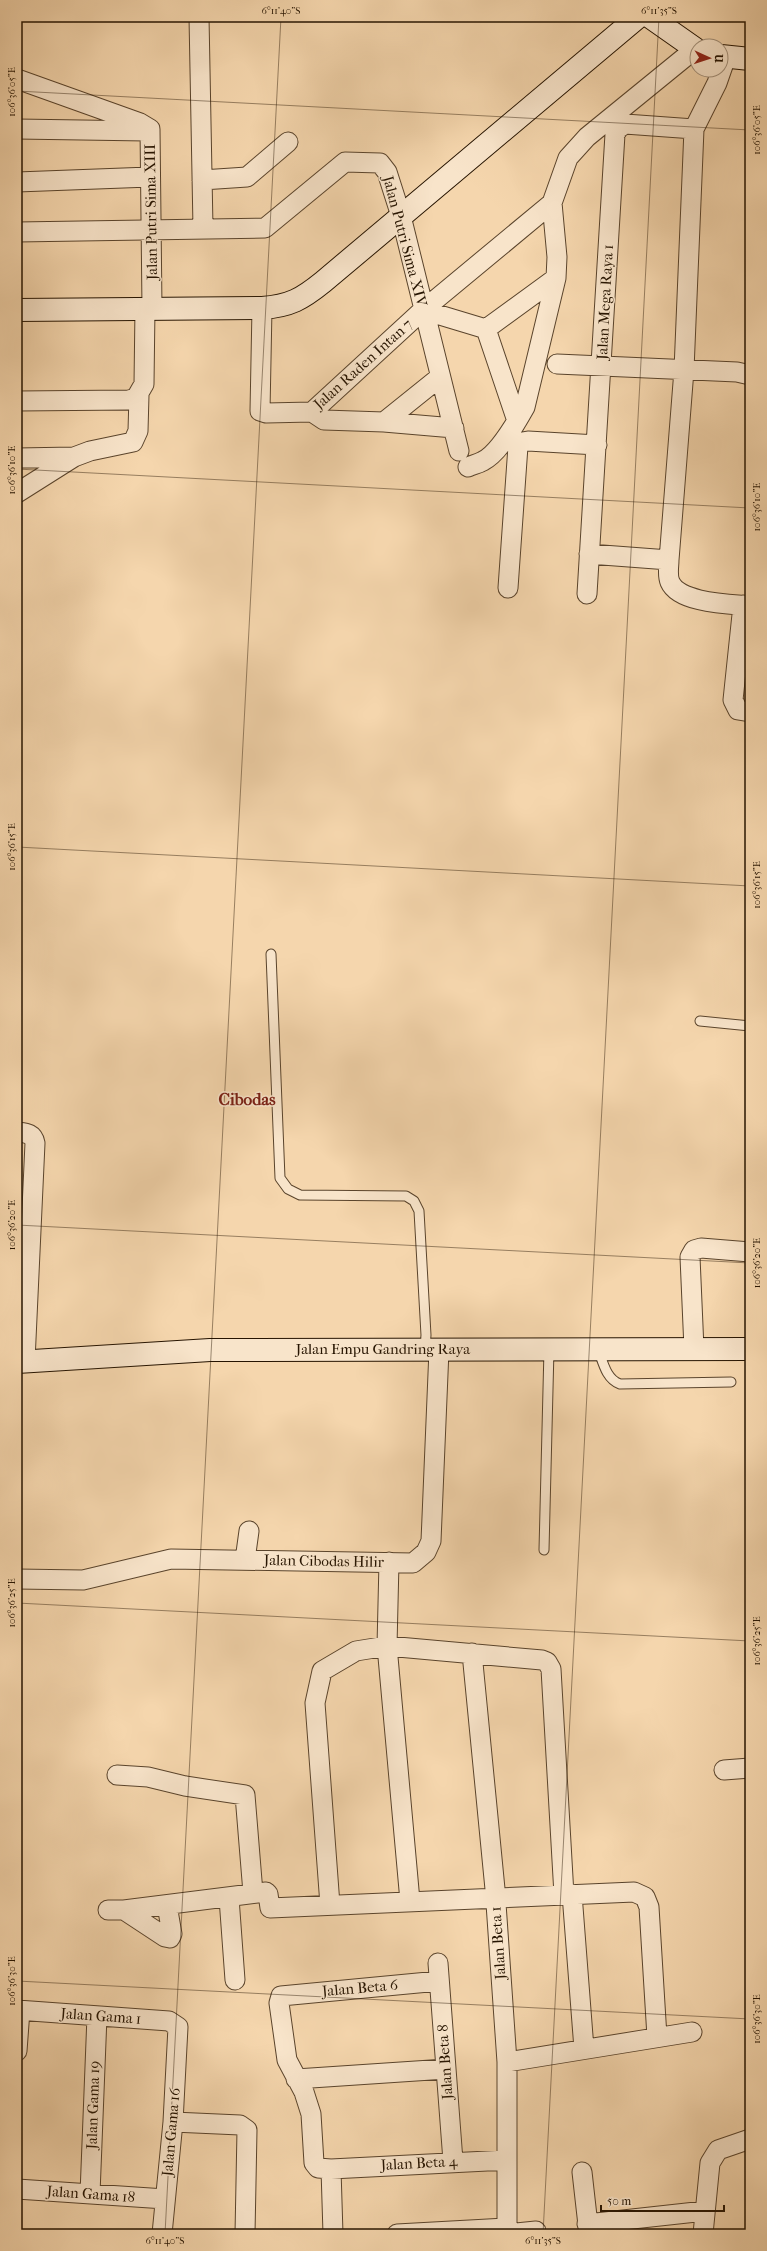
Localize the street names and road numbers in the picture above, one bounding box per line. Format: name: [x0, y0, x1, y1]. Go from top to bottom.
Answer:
street label: Jalan Putri Sima XIII: [141, 144, 161, 281]
street label: Jalan Putri Sima XIV: [379, 173, 431, 309]
street label: Jalan Mega Raya 1: [593, 244, 617, 361]
street label: Jalan Raden Intan 7: [309, 315, 416, 414]
street label: Jalan Empu Gandring Raya: [295, 1340, 471, 1358]
street label: Jalan Cibodas Hilir: [263, 1551, 385, 1571]
street label: Jalan Beta 1: [486, 1906, 510, 1981]
street label: Jalan Beta 6: [320, 1976, 400, 2000]
street label: Jalan Gama 1: [59, 2004, 142, 2028]
street label: Jalan Beta 8: [433, 2024, 457, 2101]
street label: Jalan Gama 19: [82, 2060, 104, 2151]
street label: Jalan Gama 16: [158, 2086, 184, 2178]
street label: Jalan Beta 4: [379, 2152, 459, 2174]
street label: Jalan Gama 18: [45, 2182, 136, 2206]

